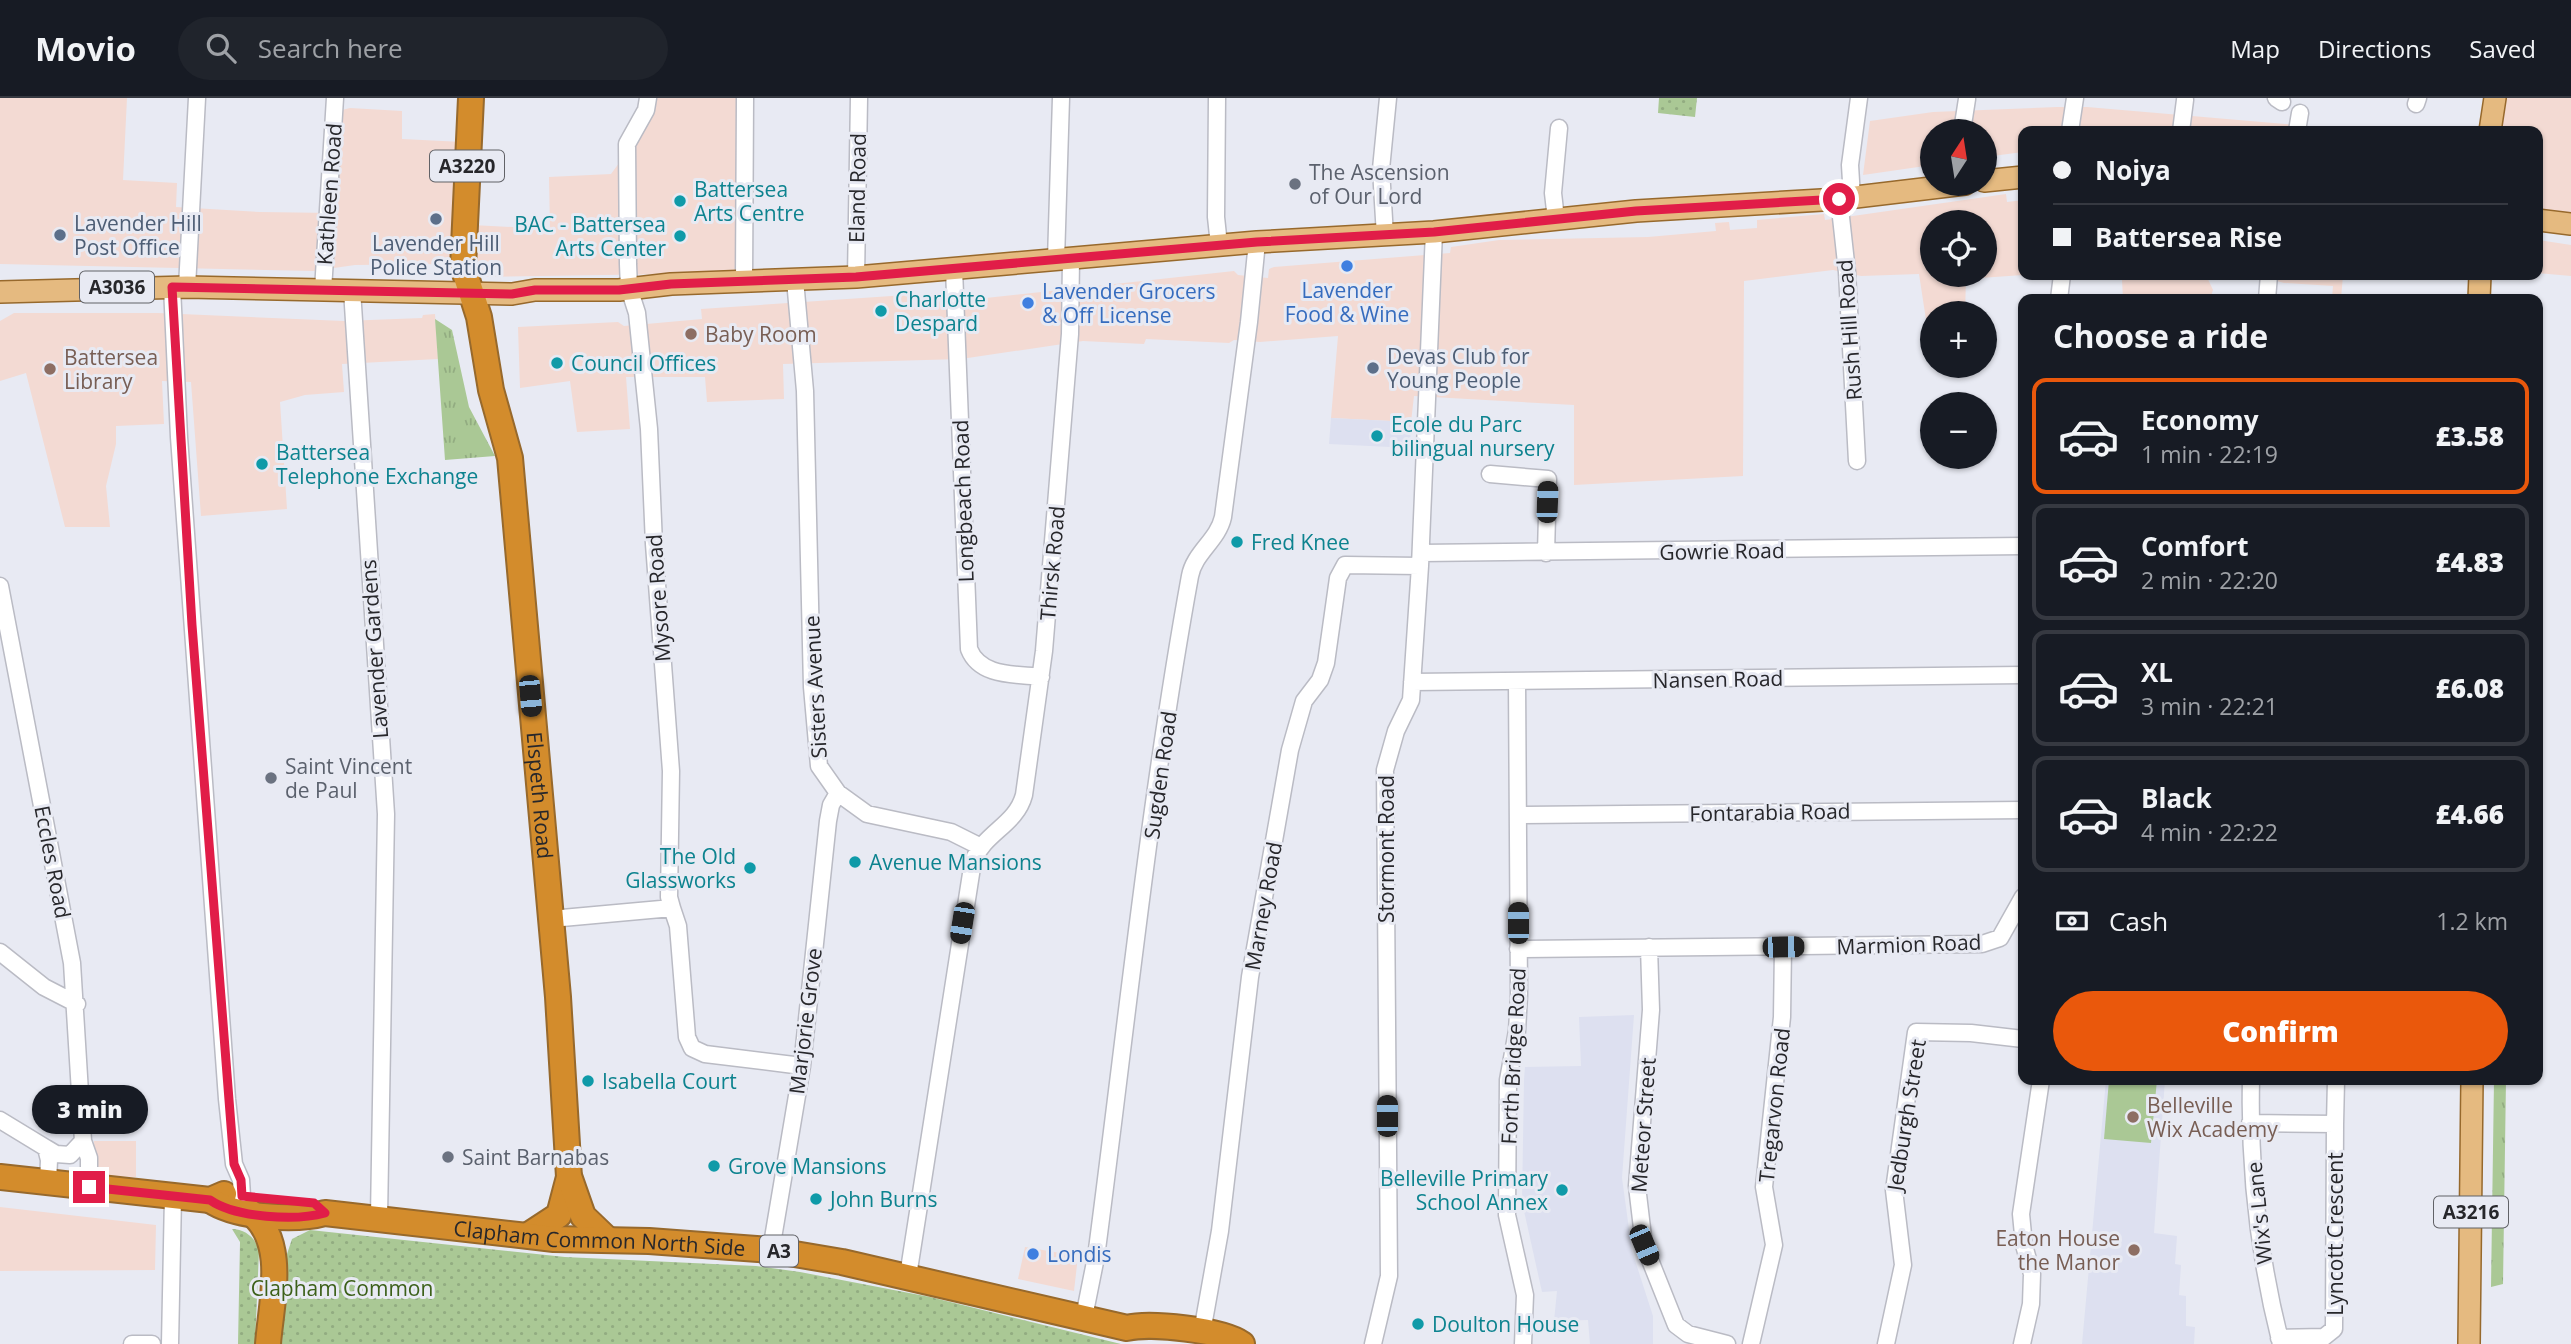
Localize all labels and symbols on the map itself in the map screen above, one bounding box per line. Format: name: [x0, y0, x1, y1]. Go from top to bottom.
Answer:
north arrow: [1920, 119, 1997, 196]
street label: Kathleen Road: [310, 122, 348, 266]
street label: Eland Road: [842, 133, 872, 243]
road number: A3220: [430, 150, 504, 181]
place label: The Ascension of Our Lord: [1309, 158, 1450, 210]
place label: Battersea Arts Centre: [694, 175, 805, 227]
marker: The Ascension of Our Lord: [1287, 176, 1303, 192]
route start: [1823, 183, 1855, 215]
marker: Battersea Arts Centre: [672, 193, 688, 209]
place label: Lavender Hill Post Office: [74, 209, 202, 261]
place label: BAC - Battersea Arts Center: [514, 210, 666, 262]
marker: Lavender Hill Police Station: [428, 211, 444, 227]
marker: Lavender Hill Post Office: [52, 227, 68, 243]
marker: BAC - Battersea Arts Center: [672, 228, 688, 244]
place label: Lavender Hill Police Station: [370, 229, 502, 281]
marker: Lavender Food & Wine: [1339, 258, 1355, 274]
street label: Rush Hill Road: [1830, 259, 1868, 401]
road number: A3036: [80, 272, 154, 302]
place label: Lavender Food & Wine: [1285, 276, 1409, 328]
place label: Lavender Grocers & Off License: [1042, 277, 1215, 329]
place label: Charlotte Despard: [895, 285, 986, 337]
marker: Lavender Grocers & Off License: [1020, 295, 1036, 311]
marker: Charlotte Despard: [873, 303, 889, 319]
place label: Baby Room: [705, 320, 817, 348]
marker: Baby Room: [683, 326, 699, 342]
place label: Devas Club for Young People: [1387, 342, 1530, 394]
place label: Battersea Library: [64, 343, 158, 395]
place label: Council Offices: [571, 349, 716, 377]
marker: Council Offices: [549, 355, 565, 371]
marker: Devas Club for Young People: [1365, 360, 1381, 376]
marker: Battersea Library: [42, 361, 58, 377]
place label: Ecole du Parc bilingual nursery: [1391, 410, 1555, 462]
street label: Longbeach Road: [946, 419, 980, 583]
marker: Ecole du Parc bilingual nursery: [1369, 428, 1385, 444]
place label: Battersea Telephone Exchange: [276, 438, 478, 490]
marker: Battersea Telephone Exchange: [254, 456, 270, 472]
car: [1536, 481, 1559, 523]
street label: Thirsk Road: [1033, 505, 1071, 621]
place label: Fred Knee: [1251, 528, 1350, 556]
street label: Mysore Road: [640, 533, 676, 663]
marker: Fred Knee: [1229, 534, 1245, 550]
street label: Gowrie Road: [1659, 536, 1785, 566]
street label: Lavender Gardens: [354, 558, 394, 740]
street label: Sisters Avenue: [797, 615, 833, 759]
street label: Nansen Road: [1652, 664, 1784, 694]
car: [518, 674, 543, 718]
street label: Sugden Road: [1137, 709, 1183, 841]
street label: Elspeth Road: [520, 731, 560, 860]
place label: Saint Vincent de Paul: [285, 752, 412, 804]
marker: Saint Vincent de Paul: [263, 770, 279, 786]
street label: Stormont Road: [1372, 775, 1400, 923]
street label: Fontarabia Road: [1689, 797, 1851, 827]
street label: Eccles Road: [28, 803, 78, 921]
street label: Marney Road: [1238, 840, 1288, 972]
place label: The Old Glassworks: [625, 842, 736, 894]
place label: Avenue Mansions: [869, 848, 1042, 876]
marker: Avenue Mansions: [847, 854, 863, 870]
marker: The Old Glassworks: [742, 860, 758, 876]
car: [949, 901, 976, 945]
car: [1508, 902, 1529, 944]
street label: Marmion Road: [1836, 927, 1982, 961]
car: [1762, 936, 1805, 958]
street label: Marjorie Grove: [782, 946, 828, 1096]
street label: Forth Bridge Road: [1494, 967, 1532, 1145]
street label: Tregarvon Road: [1752, 1026, 1796, 1184]
street label: Jedburgh Street: [1880, 1037, 1932, 1195]
street label: Meteor Street: [1624, 1057, 1662, 1193]
place label: Isabella Court: [602, 1067, 737, 1095]
marker: Isabella Court: [580, 1073, 596, 1089]
callout: 3 min: [31, 1086, 147, 1134]
place label: Belleville Wix Academy: [2147, 1091, 2278, 1143]
car: [1377, 1095, 1398, 1137]
marker: Belleville Wix Academy: [2125, 1109, 2141, 1125]
place label: Saint Barnabas: [462, 1143, 609, 1171]
marker: Saint Barnabas: [440, 1149, 456, 1165]
place label: Grove Mansions: [728, 1152, 886, 1180]
street label: Lyncott Crescent: [2321, 1152, 2349, 1316]
marker: Grove Mansions: [706, 1158, 722, 1174]
street label: Wix's Lane: [2240, 1160, 2278, 1266]
place label: Belleville Primary School Annex: [1380, 1164, 1548, 1216]
route end: [73, 1171, 105, 1203]
marker: Belleville Primary School Annex: [1554, 1182, 1570, 1198]
place label: John Burns: [828, 1185, 937, 1213]
marker: John Burns: [808, 1191, 824, 1207]
road number: A3216: [2434, 1196, 2508, 1228]
street label: Clapham Common North Side: [452, 1214, 746, 1262]
car: [1627, 1222, 1662, 1268]
place label: Eaton House the Manor: [1995, 1224, 2120, 1276]
road number: A3: [760, 1236, 798, 1266]
place label: Londis: [1047, 1240, 1112, 1268]
marker: Eaton House the Manor: [2126, 1242, 2142, 1258]
marker: Londis: [1025, 1246, 1041, 1262]
park label: Clapham Common: [251, 1274, 433, 1302]
place label: Doulton House: [1432, 1310, 1579, 1338]
marker: Doulton House: [1410, 1316, 1426, 1332]

